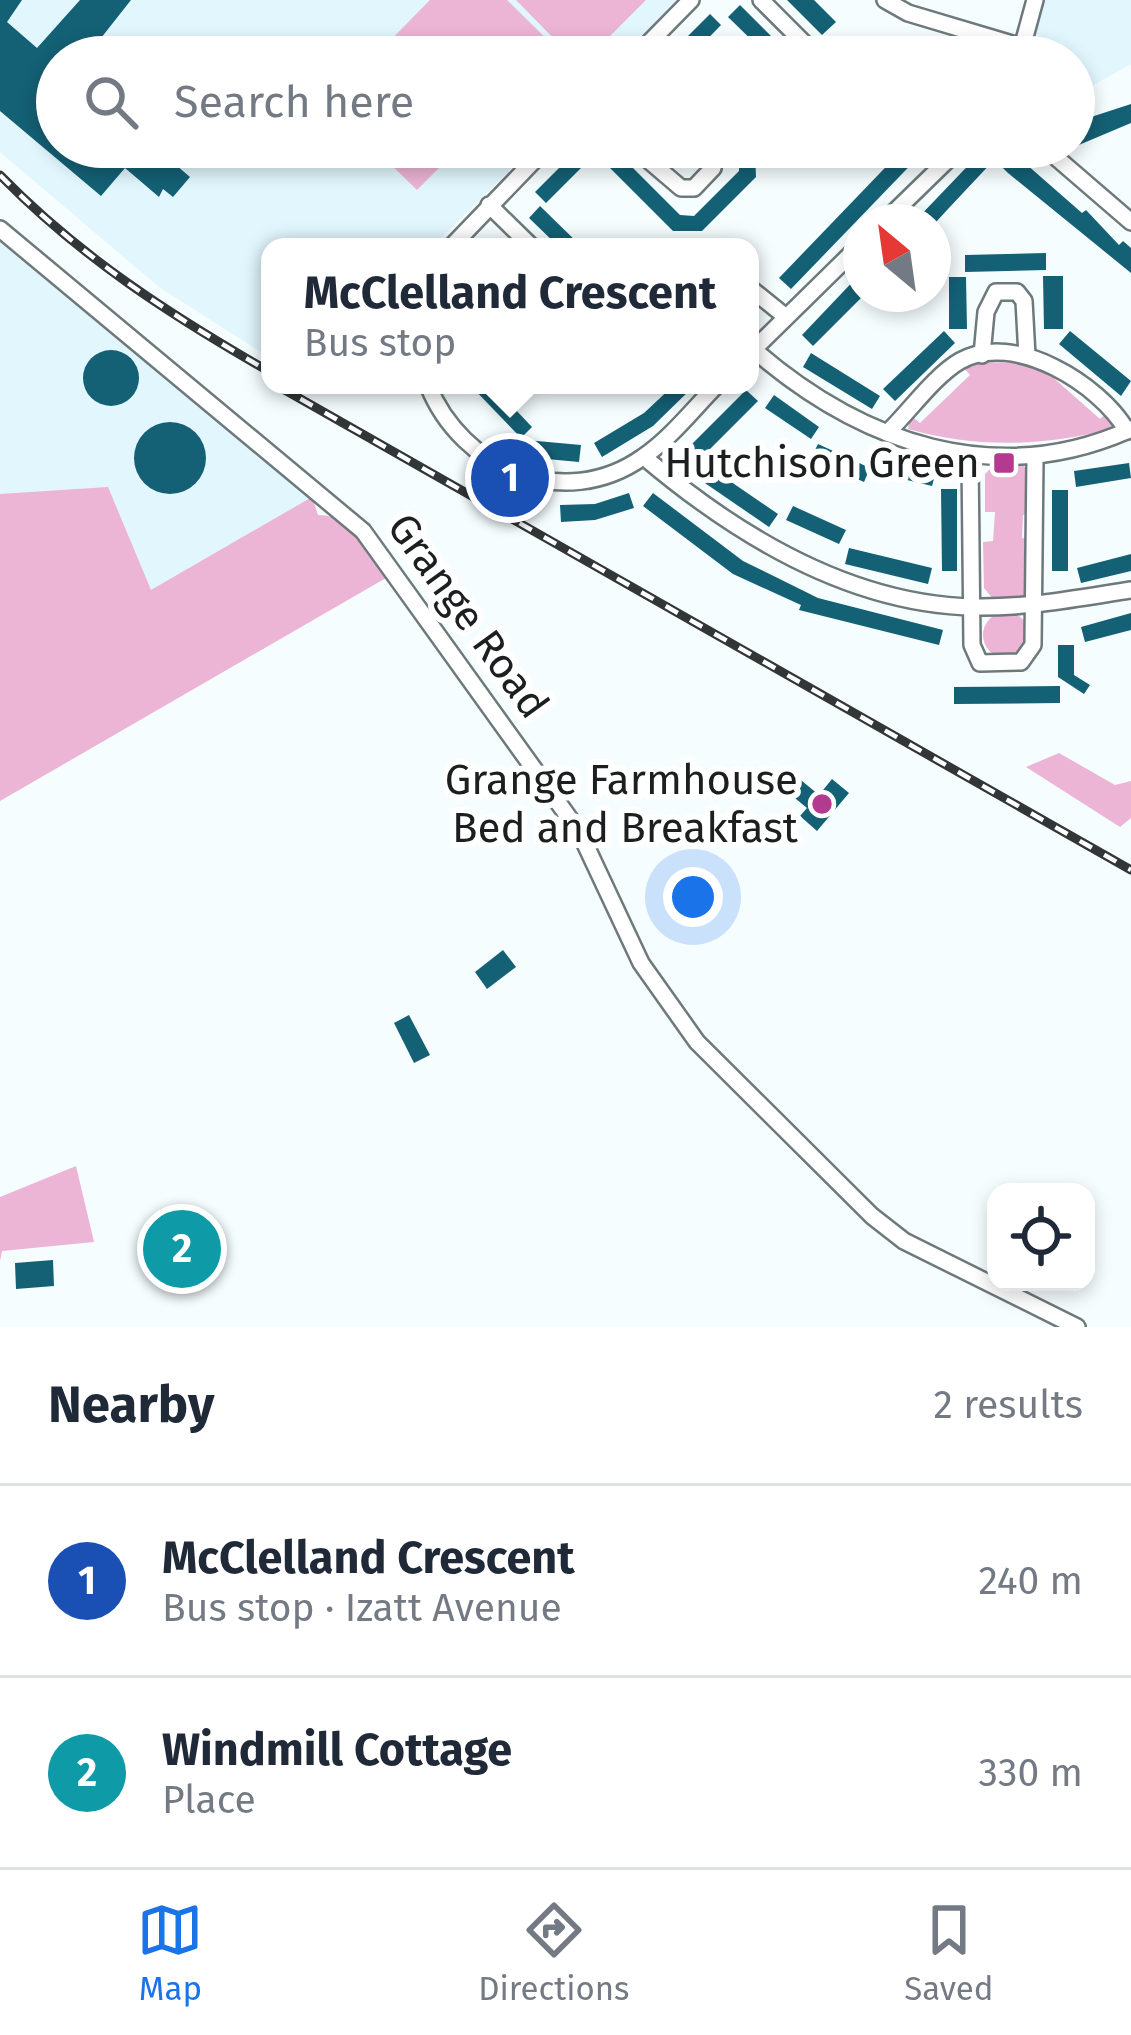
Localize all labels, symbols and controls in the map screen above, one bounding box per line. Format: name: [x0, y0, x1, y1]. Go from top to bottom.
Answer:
search box: [36, 36, 1095, 168]
icon: search: [78, 69, 144, 135]
text: Search here: [174, 75, 414, 129]
north arrow: [843, 204, 951, 312]
popup: [261, 238, 759, 394]
text: McClelland Crescent: [304, 266, 716, 320]
text: Bus stop: [304, 320, 456, 366]
pin: 1: [471, 433, 549, 523]
place label: Hutchison Green: [664, 438, 980, 488]
marker: Hutchison Green: [991, 450, 1017, 476]
street label: Grange Road: [377, 504, 559, 728]
place label: Grange Farmhouse Bed and Breakfast: [445, 755, 799, 853]
marker: Grange Farmhouse Bed and Breakfast: [809, 791, 835, 817]
your location: [663, 867, 723, 927]
map controls: [987, 1183, 1095, 1291]
button: locate: [987, 1183, 1095, 1291]
pin: 2: [143, 1204, 221, 1294]
text: Nearby: [48, 1374, 214, 1436]
text: 2 results: [934, 1382, 1083, 1428]
text: McClelland Crescent: [162, 1531, 575, 1585]
text: 1: [78, 1558, 96, 1604]
text: 240 m: [978, 1558, 1083, 1604]
text: Bus stop · Izatt Avenue: [162, 1585, 562, 1631]
text: Windmill Cottage: [162, 1723, 512, 1777]
text: 2: [77, 1750, 97, 1796]
text: 330 m: [979, 1750, 1083, 1796]
text: Place: [162, 1777, 256, 1823]
tab: Map: [137, 1897, 203, 2009]
tab: Directions: [478, 1897, 630, 2009]
tab: Saved: [904, 1897, 994, 2009]

